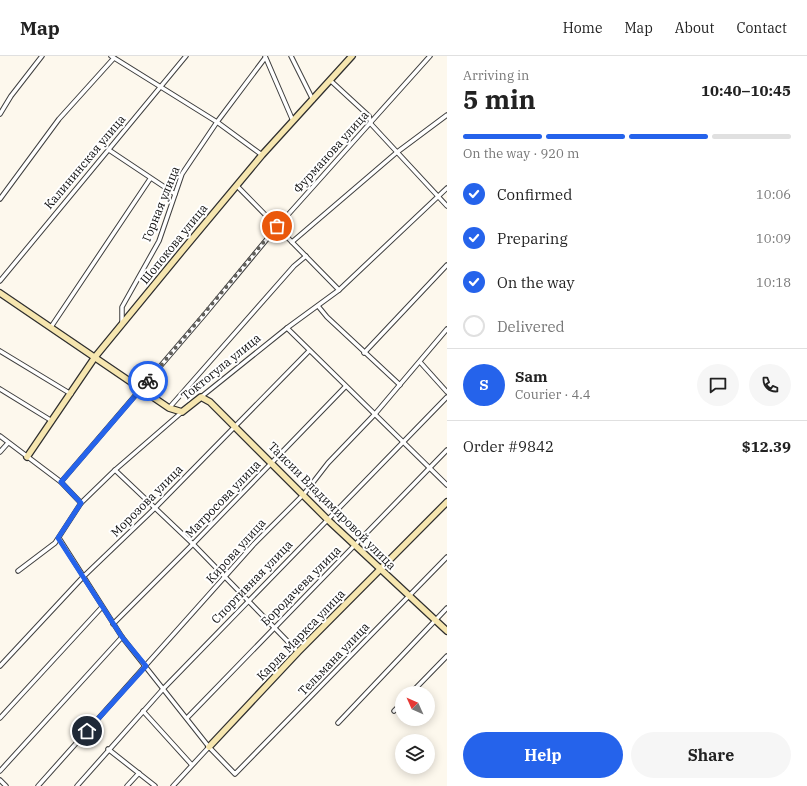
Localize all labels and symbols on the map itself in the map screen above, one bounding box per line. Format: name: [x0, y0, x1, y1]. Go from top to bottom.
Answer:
street label: Фурманова улица: [290, 107, 372, 196]
street label: Калининская улица: [41, 111, 129, 212]
street label: Горная улица: [139, 164, 183, 244]
street label: Шопокова улица: [137, 200, 211, 287]
pin: [260, 209, 294, 243]
street label: Токтогула улица: [178, 330, 264, 403]
courier: [128, 361, 168, 401]
street label: Таисии Владимировой улица: [265, 439, 400, 573]
street label: Матросова улица: [182, 456, 264, 541]
street label: Морозова улица: [107, 461, 186, 540]
street label: Кирова улица: [203, 515, 269, 586]
street label: Спортивная улица: [208, 536, 296, 627]
street label: Бородачева улица: [257, 542, 344, 629]
street label: Карла Маркса улица: [253, 586, 348, 683]
street label: Тельмана улица: [295, 619, 373, 698]
north arrow: [395, 686, 435, 726]
pin: [70, 714, 104, 748]

